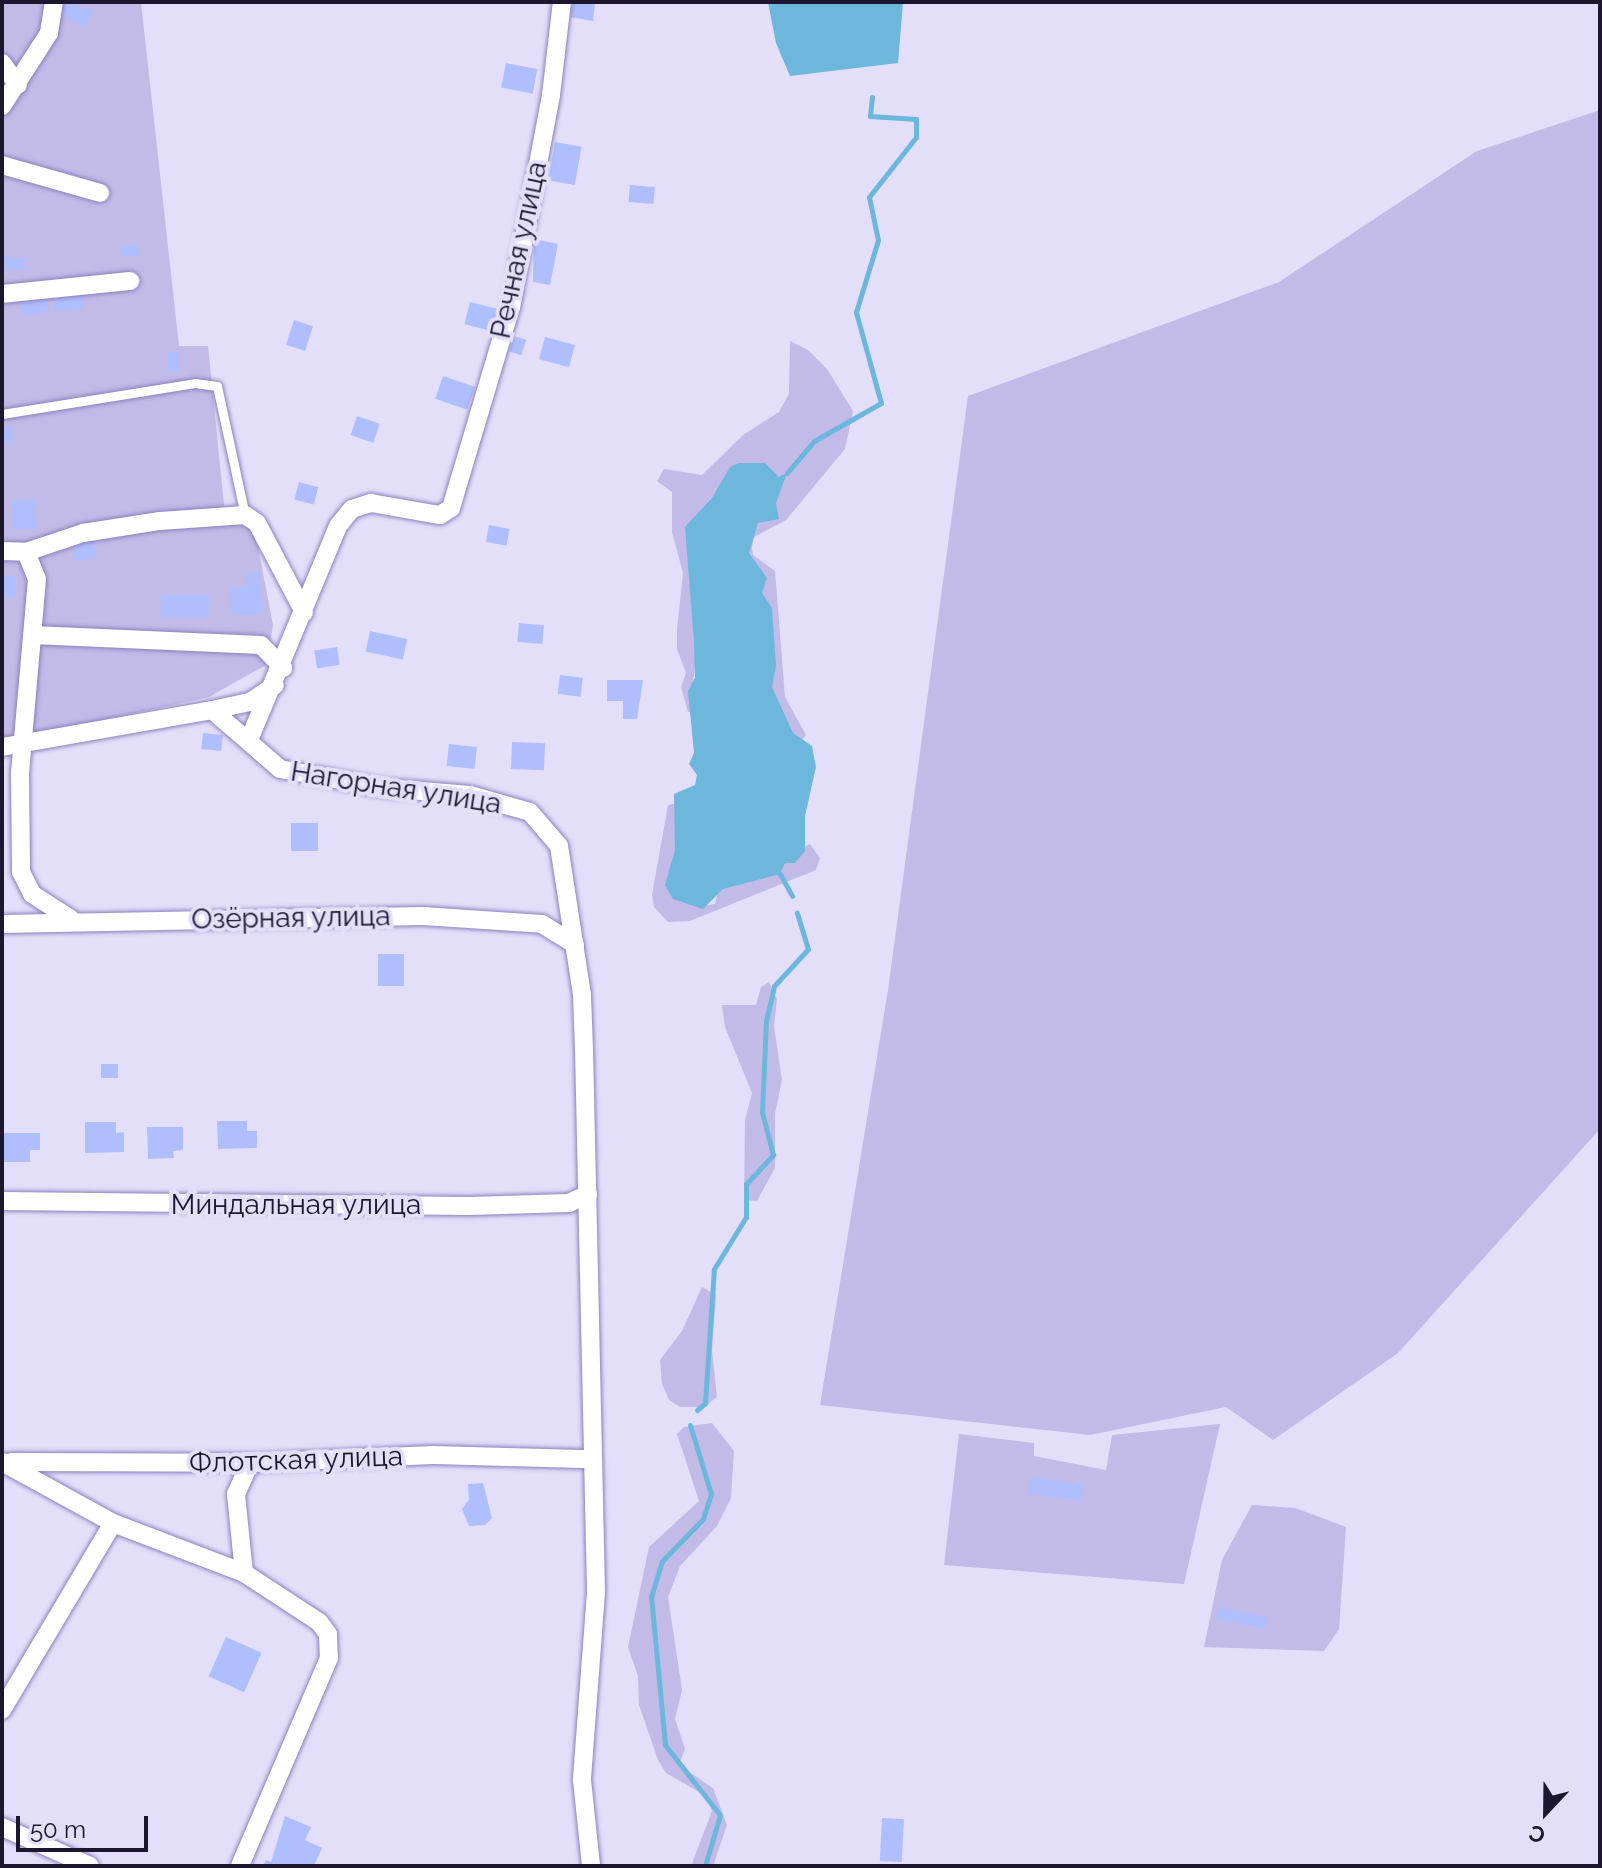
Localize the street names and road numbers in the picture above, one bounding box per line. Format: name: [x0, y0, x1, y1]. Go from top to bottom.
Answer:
street label: Речная улица: [484, 158, 554, 342]
street label: Нагорная улица: [288, 755, 504, 821]
street label: Озёрная улица: [191, 899, 391, 937]
street label: Миндальная улица: [170, 1188, 422, 1222]
street label: Флотская улица: [188, 1439, 404, 1481]

